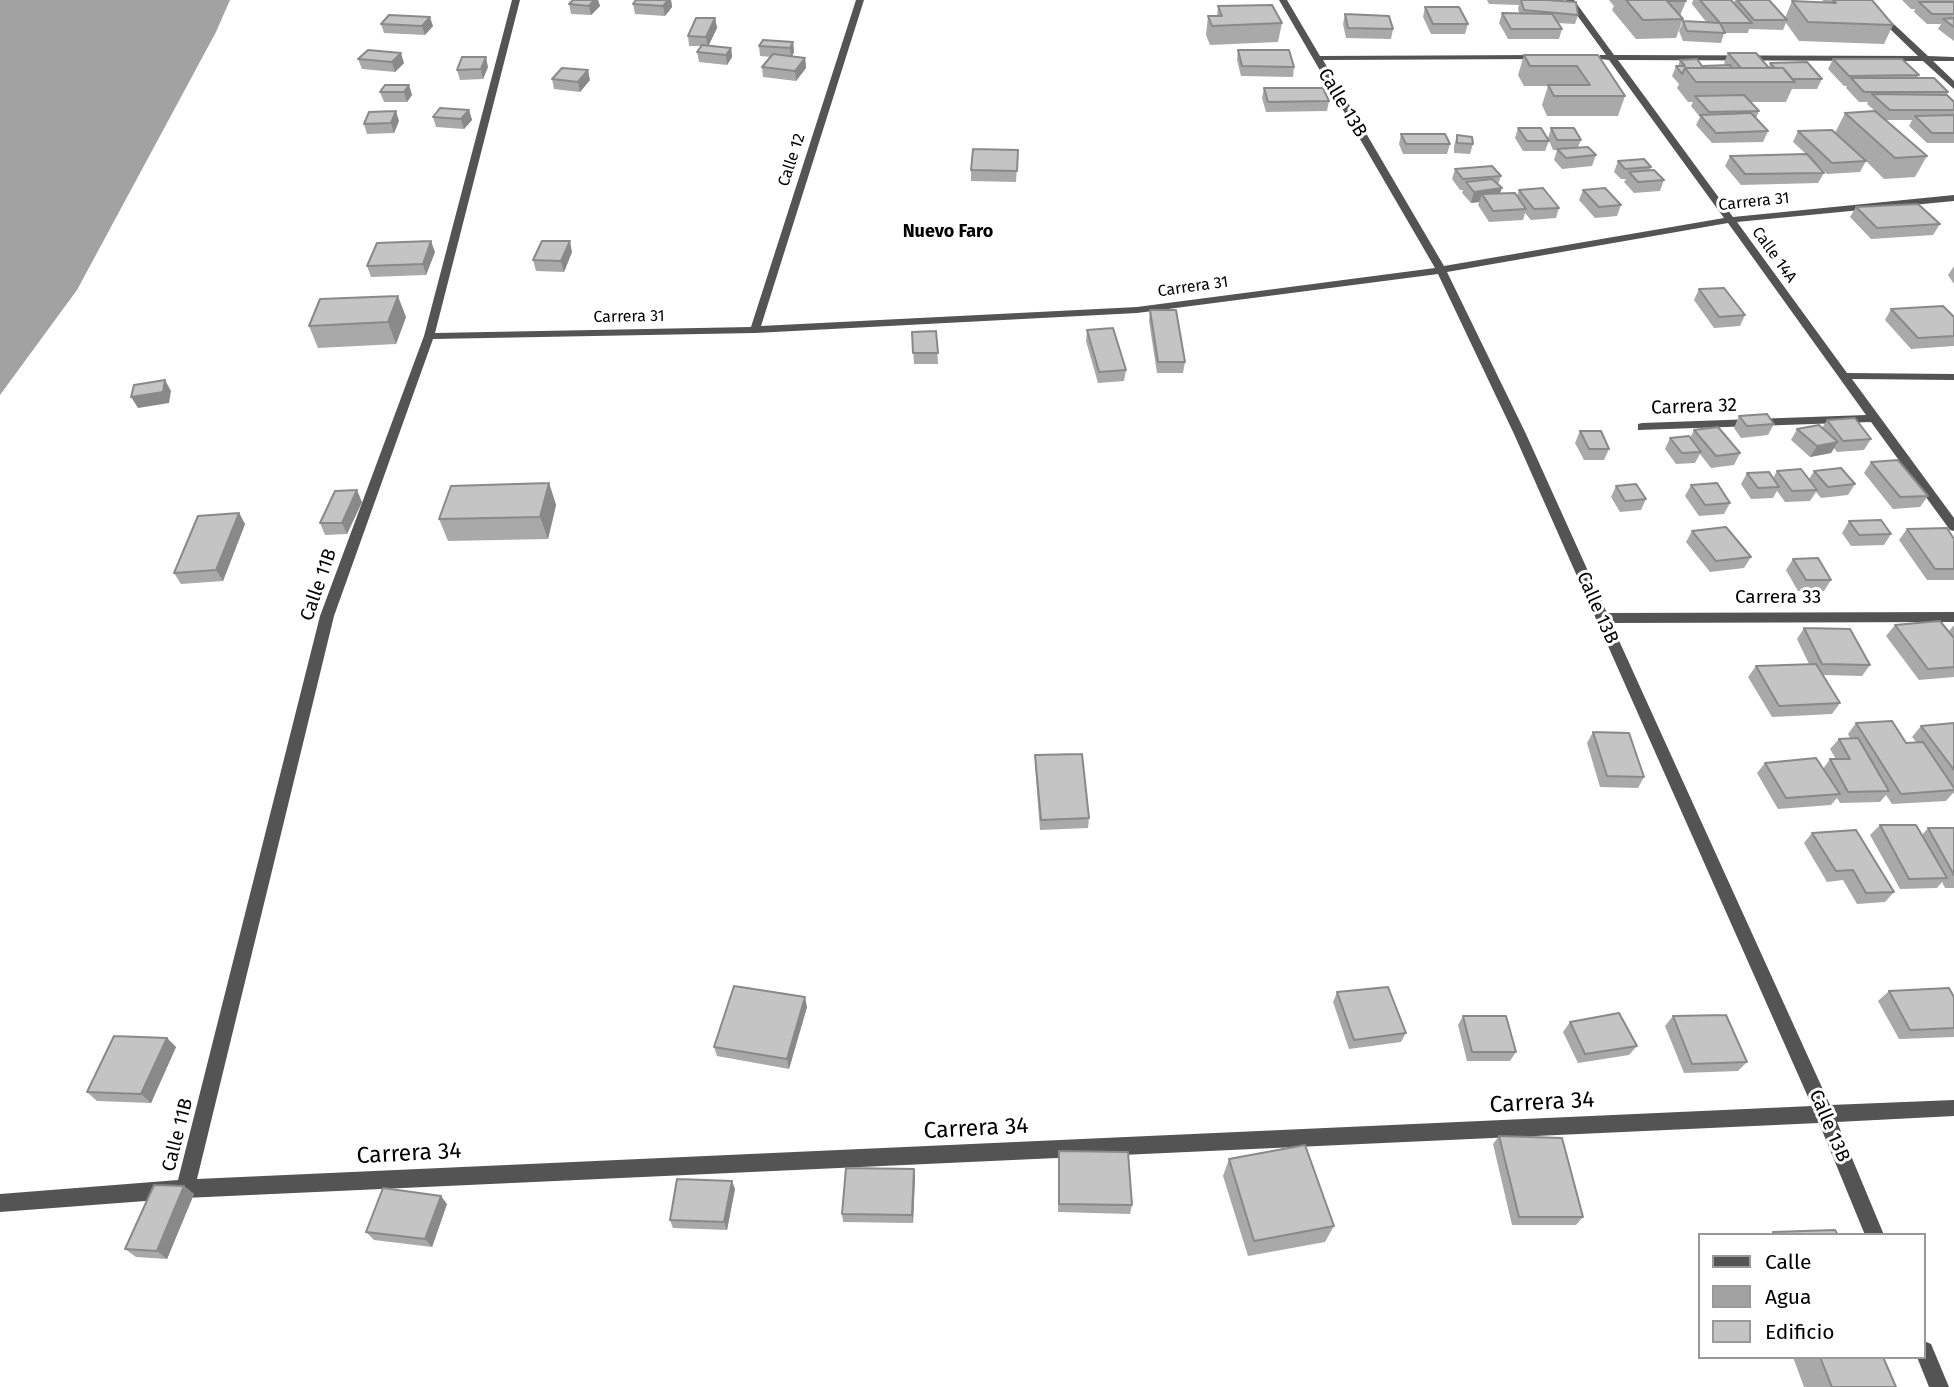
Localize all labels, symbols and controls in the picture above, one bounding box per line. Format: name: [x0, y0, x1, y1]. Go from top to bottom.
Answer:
street label: Calle 13B: [1313, 64, 1371, 142]
street label: Calle 12: [774, 131, 810, 189]
street label: Carrera 31: [1718, 189, 1790, 215]
district label: Nuevo Faro: [903, 221, 993, 243]
street label: Calle 14A: [1747, 223, 1801, 287]
street label: Carrera 31: [1156, 273, 1230, 301]
street label: Carrera 31: [593, 307, 665, 327]
street label: Carrera 32: [1651, 394, 1737, 420]
street label: Calle 11B: [296, 546, 342, 624]
street label: Calle 13B: [1571, 569, 1623, 647]
street label: Carrera 33: [1735, 587, 1821, 609]
street label: Carrera 34: [1489, 1086, 1595, 1120]
street label: Calle 13B: [1804, 1086, 1854, 1166]
street label: Calle 11B: [158, 1096, 198, 1174]
street label: Carrera 34: [923, 1112, 1029, 1146]
street label: Carrera 34: [356, 1137, 462, 1171]
legend: [1699, 1233, 1926, 1359]
text: Calle: [1765, 1249, 1811, 1275]
text: Agua: [1765, 1284, 1811, 1310]
text: Edificio: [1765, 1319, 1835, 1345]

